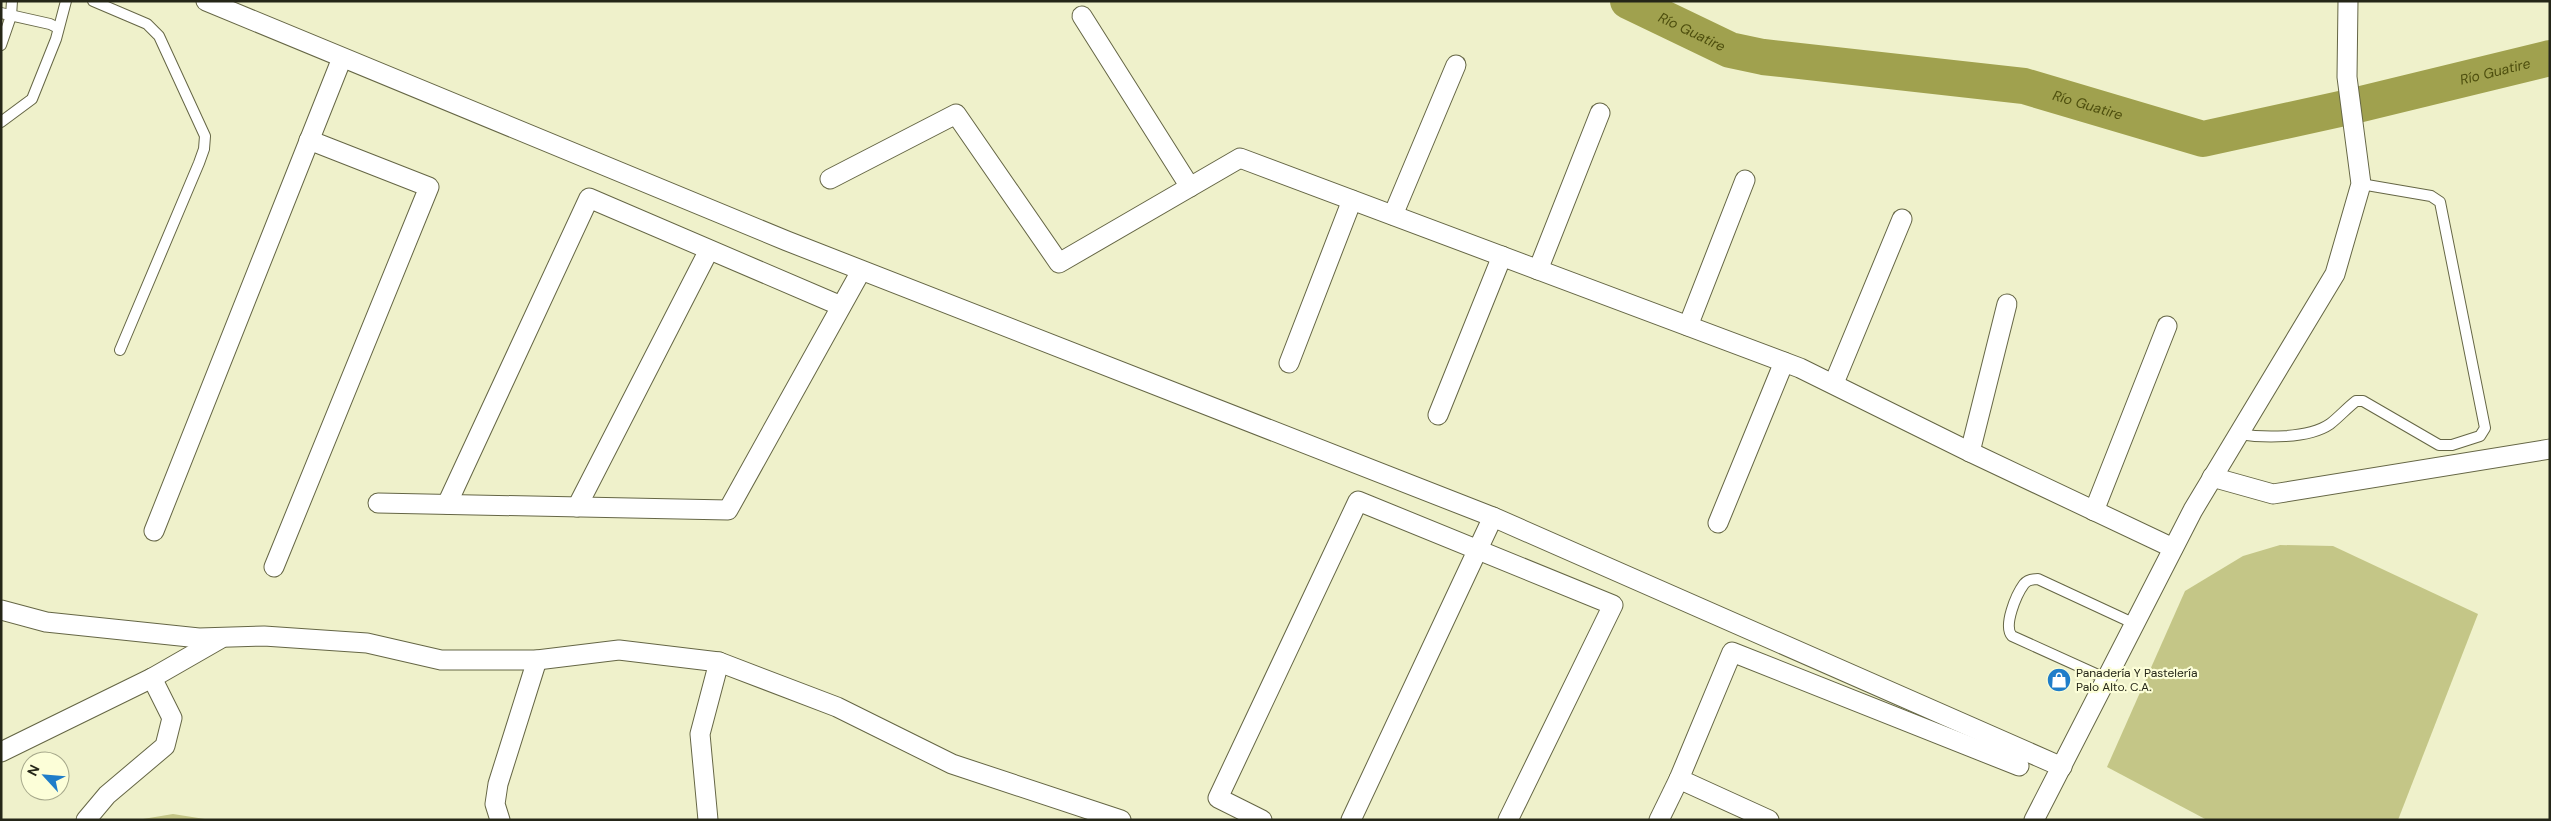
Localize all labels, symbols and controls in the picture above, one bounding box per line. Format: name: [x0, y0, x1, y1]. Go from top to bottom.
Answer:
water label: Río Guatire: [1656, 8, 1728, 55]
water label: Río Guatire: [2458, 54, 2532, 89]
water label: Río Guatire: [2051, 86, 2125, 124]
place label: Panadería Y Pastelería Palo Alto. C.A.: [2076, 665, 2197, 695]
shop icon: Panadería Y Pastelería Palo Alto. C.A.: [2046, 667, 2072, 693]
north arrow: [20, 751, 70, 801]
text: N: [23, 762, 44, 779]

